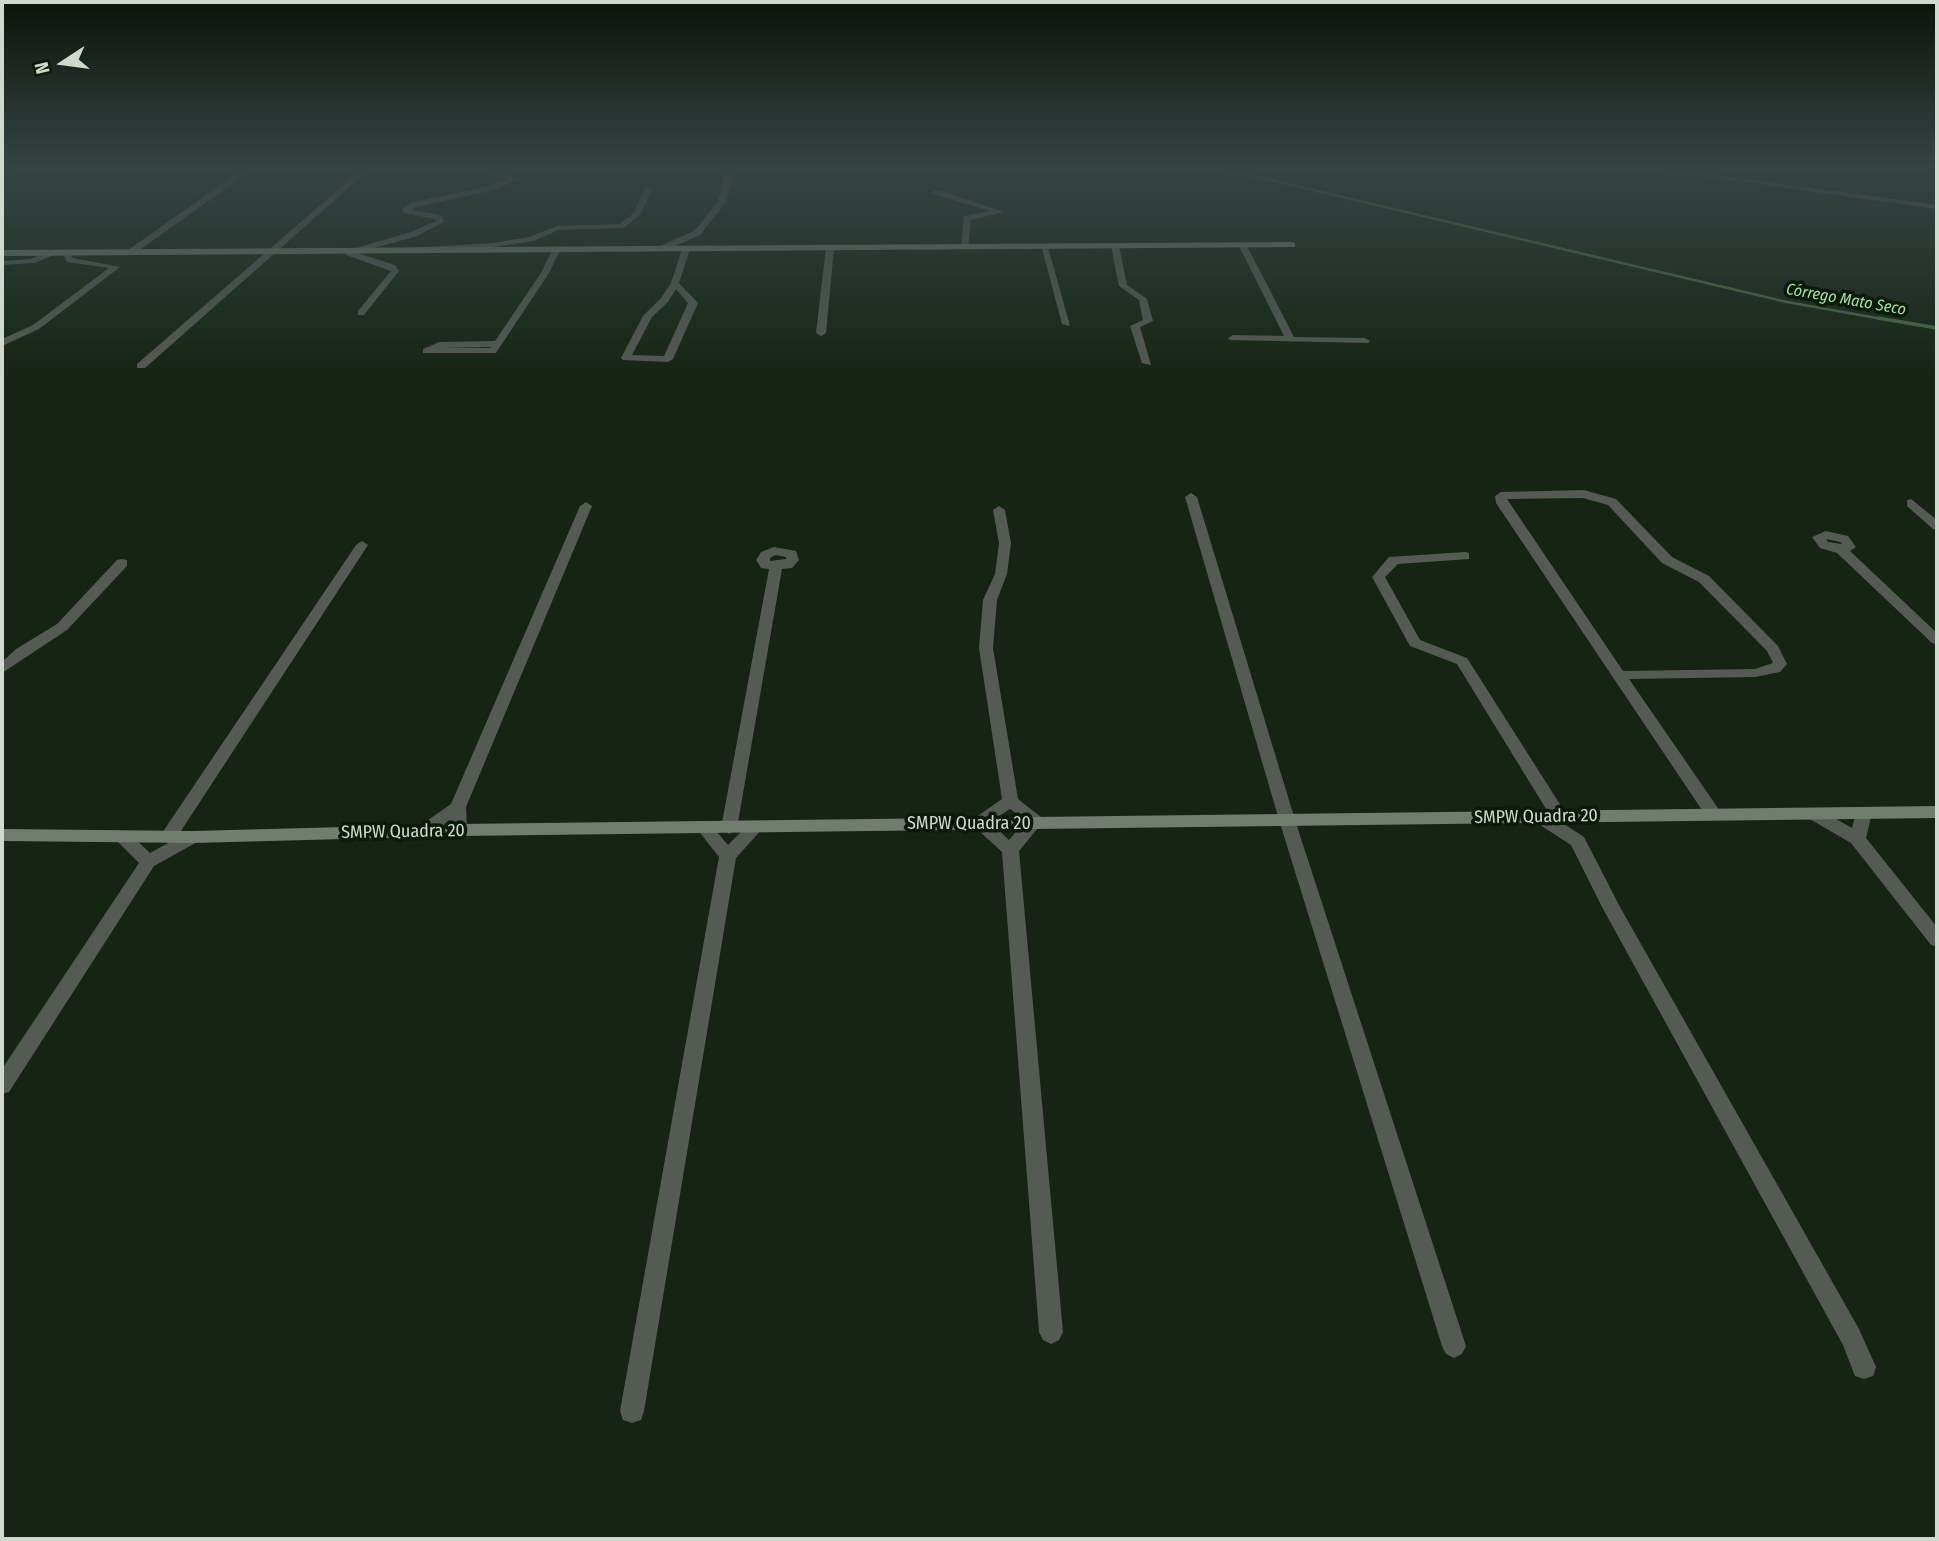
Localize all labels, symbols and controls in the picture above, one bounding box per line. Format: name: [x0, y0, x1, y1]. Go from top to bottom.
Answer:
north arrow: [28, 28, 98, 98]
text: N: [30, 60, 55, 76]
water label: Córrego Mato Seco: [1784, 280, 1908, 320]
street label: SMPW Quadra 20: [1474, 805, 1598, 829]
street label: SMPW Quadra 20: [907, 813, 1031, 835]
street label: SMPW Quadra 20: [341, 820, 465, 844]

